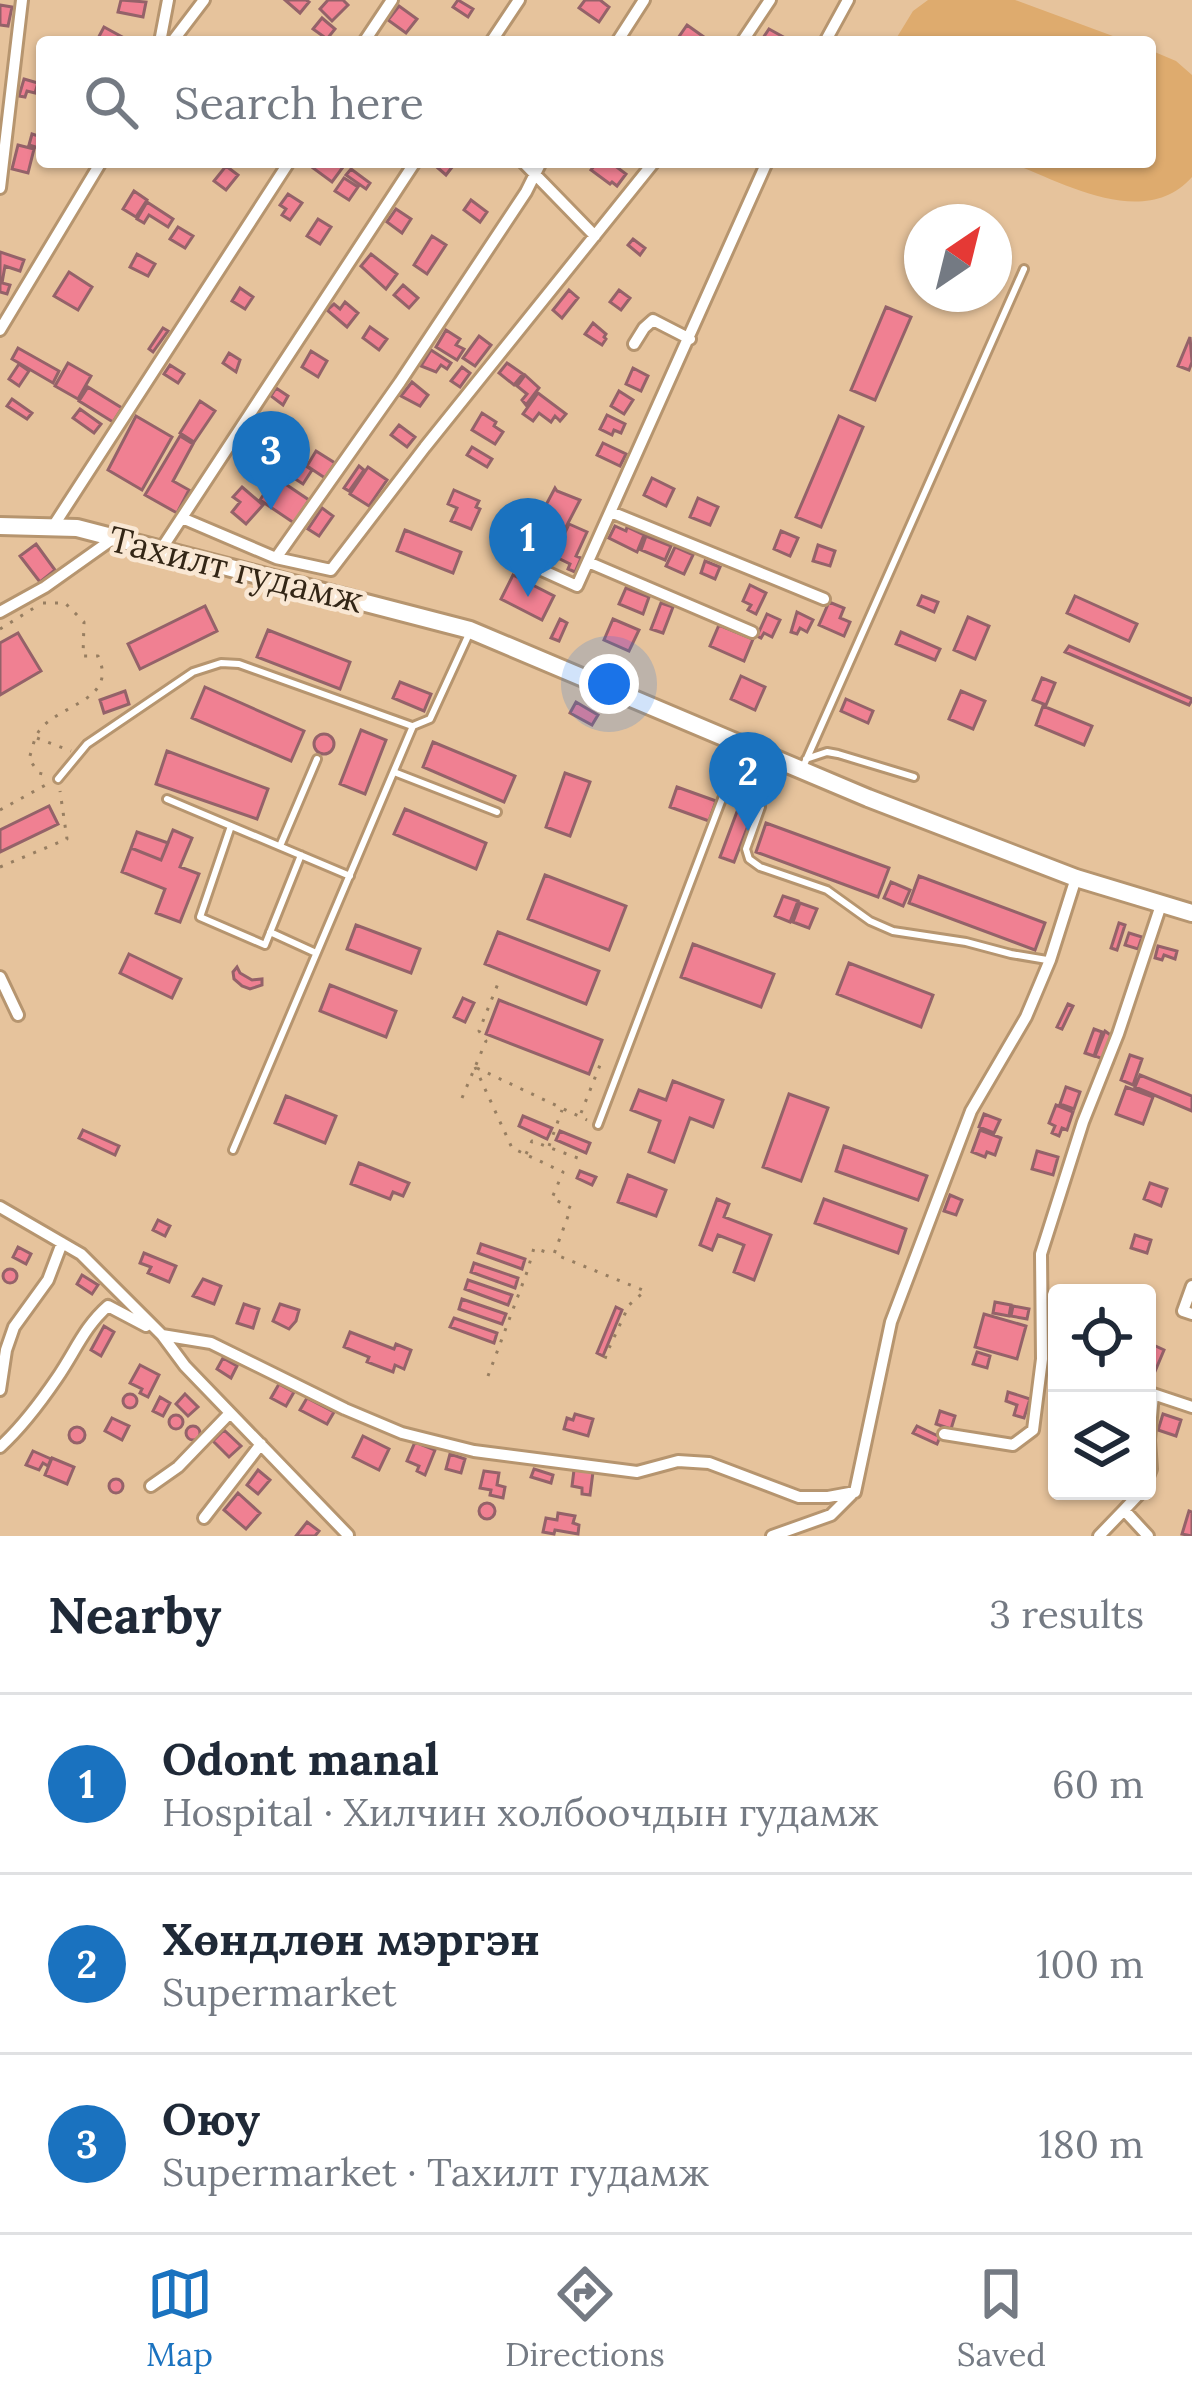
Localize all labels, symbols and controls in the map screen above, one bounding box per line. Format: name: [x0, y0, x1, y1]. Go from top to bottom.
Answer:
search box: [36, 36, 1156, 168]
icon: search: [78, 69, 144, 135]
text: Search here: [174, 74, 424, 131]
north arrow: [904, 204, 1012, 312]
pin: 3: [232, 411, 310, 510]
pin: 1: [489, 498, 567, 597]
street label: Тахилт гудамж: [104, 515, 368, 623]
your location: [579, 654, 639, 714]
pin: 2: [709, 732, 787, 831]
map controls: [1048, 1284, 1156, 1500]
button: locate: [1048, 1284, 1156, 1392]
button: layers: [1048, 1392, 1156, 1500]
text: Nearby: [48, 1582, 221, 1647]
text: 3 results: [989, 1589, 1144, 1639]
text: Odont manal: [162, 1730, 439, 1787]
text: 1: [79, 1759, 95, 1809]
text: 60 m: [1052, 1759, 1144, 1809]
text: Hospital · Хилчин холбоочдын гудамж: [162, 1787, 879, 1837]
text: Хөндлөн мэргэн: [162, 1910, 540, 1967]
text: 2: [77, 1939, 97, 1989]
text: 100 m: [1036, 1939, 1144, 1989]
text: Supermarket: [162, 1967, 397, 2017]
text: Оюу: [162, 2090, 260, 2147]
text: 3: [76, 2119, 98, 2169]
text: 180 m: [1039, 2119, 1144, 2169]
text: Supermarket · Тахилт гудамж: [162, 2147, 709, 2197]
tab: Map: [146, 2261, 213, 2375]
tab: Directions: [505, 2261, 665, 2375]
tab: Saved: [957, 2261, 1046, 2375]

